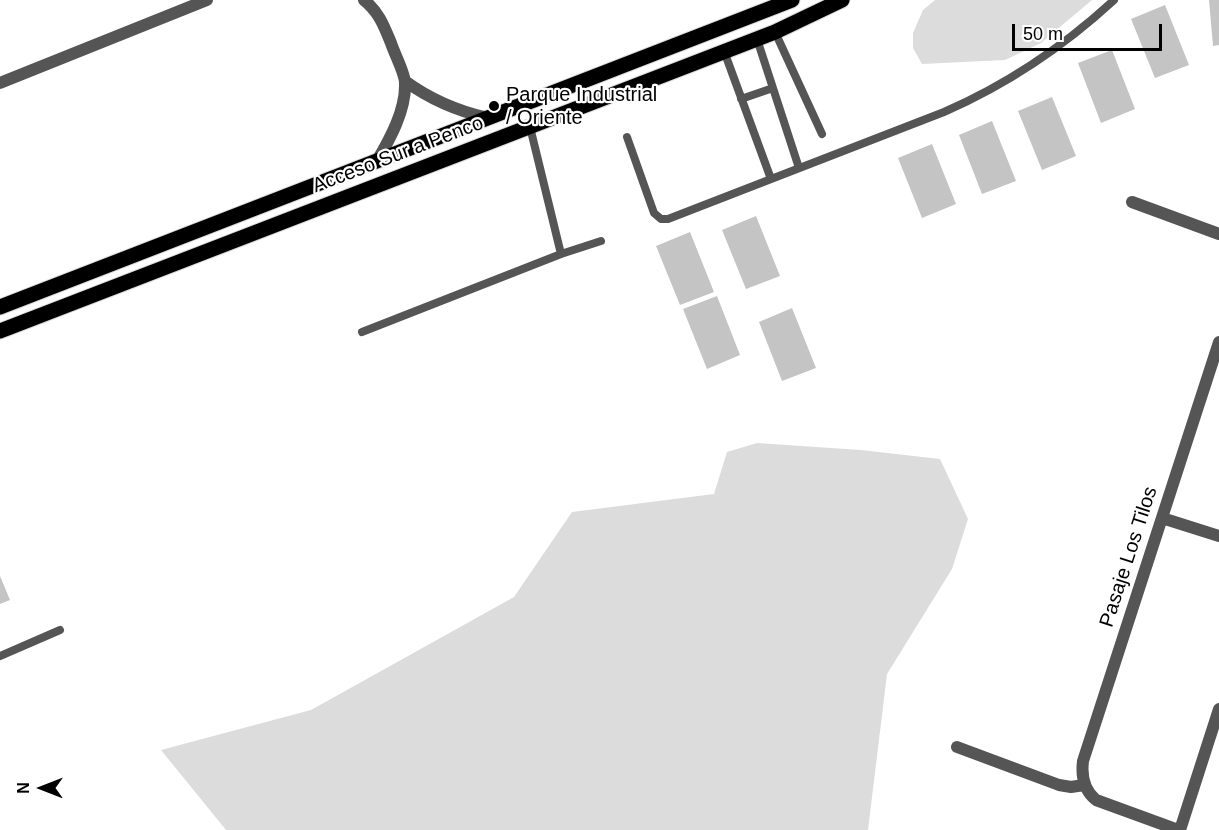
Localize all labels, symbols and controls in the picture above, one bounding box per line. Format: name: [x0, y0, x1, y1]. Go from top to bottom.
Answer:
scale bar: [1015, 12, 1165, 50]
text: 50 m: [1023, 24, 1063, 44]
place label: Parque Industrial / Oriente: [506, 83, 657, 130]
marker: Parque Industrial / Oriente: [487, 99, 501, 113]
street label: Acceso Sur a Penco: [309, 111, 487, 199]
street label: Pasaje Los Tilos: [1095, 484, 1163, 630]
north arrow: [12, 758, 72, 818]
text: N: [15, 782, 32, 794]

